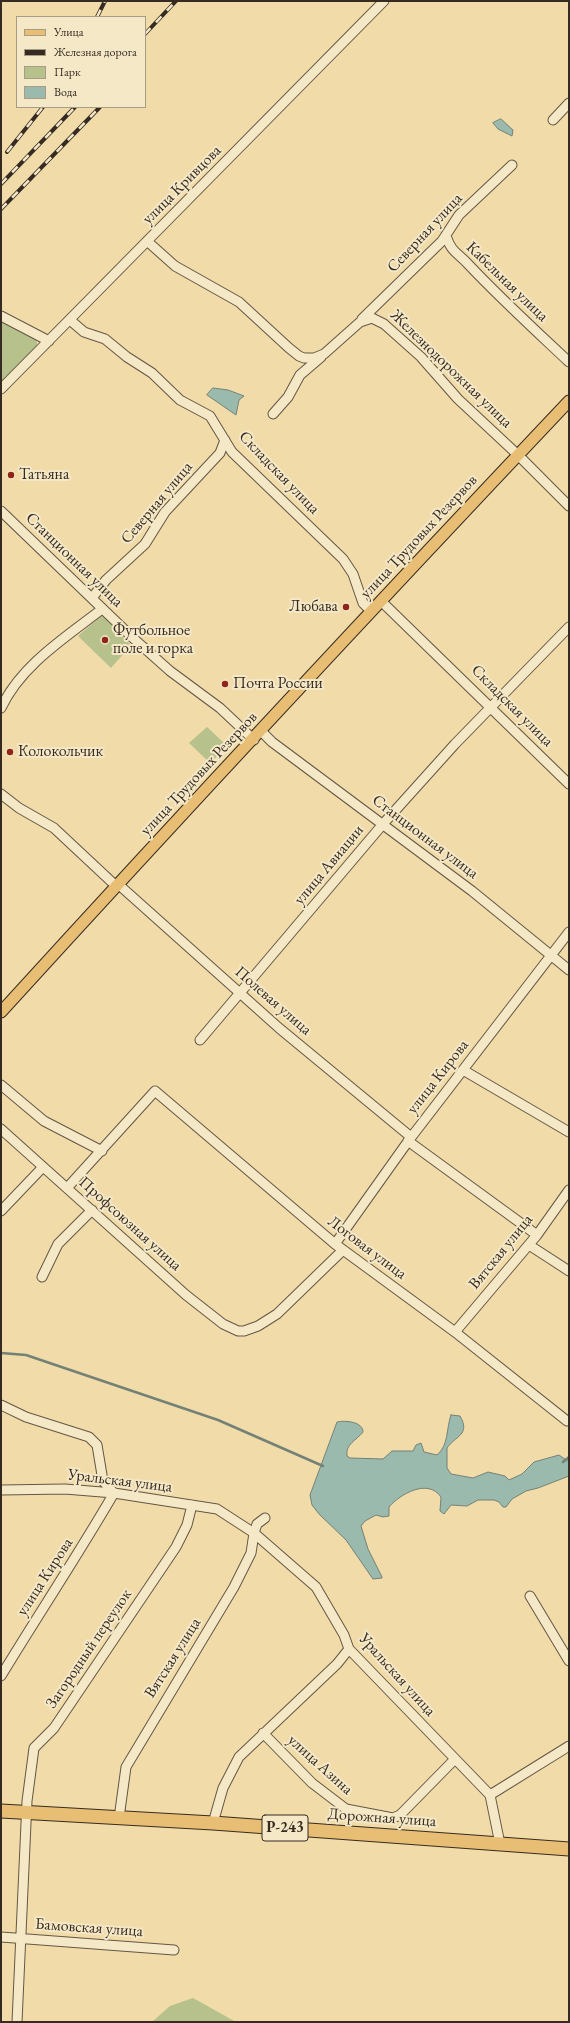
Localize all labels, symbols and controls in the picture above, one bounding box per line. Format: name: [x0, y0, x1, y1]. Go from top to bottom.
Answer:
legend: [16, 16, 146, 108]
text: Улица: [54, 24, 84, 40]
text: Железная дорога: [54, 44, 137, 60]
text: Парк: [54, 64, 81, 80]
text: Вода: [54, 84, 77, 100]
street label: улица Кривцова: [138, 141, 226, 229]
street label: Северная улица: [383, 189, 467, 277]
street label: Кабельная улица: [462, 238, 552, 326]
street label: Железнодорожная улица: [386, 306, 516, 432]
street label: Складская улица: [235, 427, 323, 519]
street label: Северная улица: [117, 458, 197, 548]
place label: Татьяна: [19, 465, 69, 485]
marker: Татьяна: [6, 470, 16, 480]
street label: улица Трудовых Резервов: [357, 471, 481, 603]
street label: Станционная улица: [21, 509, 127, 611]
place label: Любава: [289, 597, 338, 617]
marker: Любава: [341, 602, 351, 612]
place label: Футбольное поле и горка: [113, 621, 193, 659]
marker: Футбольное поле и горка: [100, 635, 110, 645]
street label: Складская улица: [467, 661, 557, 751]
place label: Почта России: [233, 674, 323, 694]
marker: Почта России: [220, 679, 230, 689]
street label: улица Трудовых Резервов: [137, 708, 261, 840]
place label: Колокольчик: [18, 742, 103, 762]
marker: Колокольчик: [5, 747, 15, 757]
street label: Станционная улица: [368, 791, 482, 883]
street label: улица Авиации: [290, 821, 368, 909]
street label: Полевая улица: [231, 962, 315, 1040]
street label: улица Кирова: [403, 1036, 473, 1118]
street label: Профсоюзная улица: [75, 1173, 185, 1275]
street label: Вятская улица: [465, 1211, 537, 1293]
street label: Логовая улица: [324, 1212, 410, 1284]
street label: Уральская улица: [67, 1465, 173, 1497]
street label: улица Кирова: [13, 1534, 77, 1620]
street label: Загородный переулок: [42, 1586, 136, 1712]
street label: Вятская улица: [141, 1614, 205, 1702]
street label: Уральская улица: [355, 1630, 439, 1720]
street label: улица Азина: [284, 1731, 356, 1799]
street label: Дорожная улица: [327, 1805, 437, 1831]
road number: Р-243: [262, 1815, 308, 1841]
street label: Бамовская улица: [34, 1915, 144, 1941]

